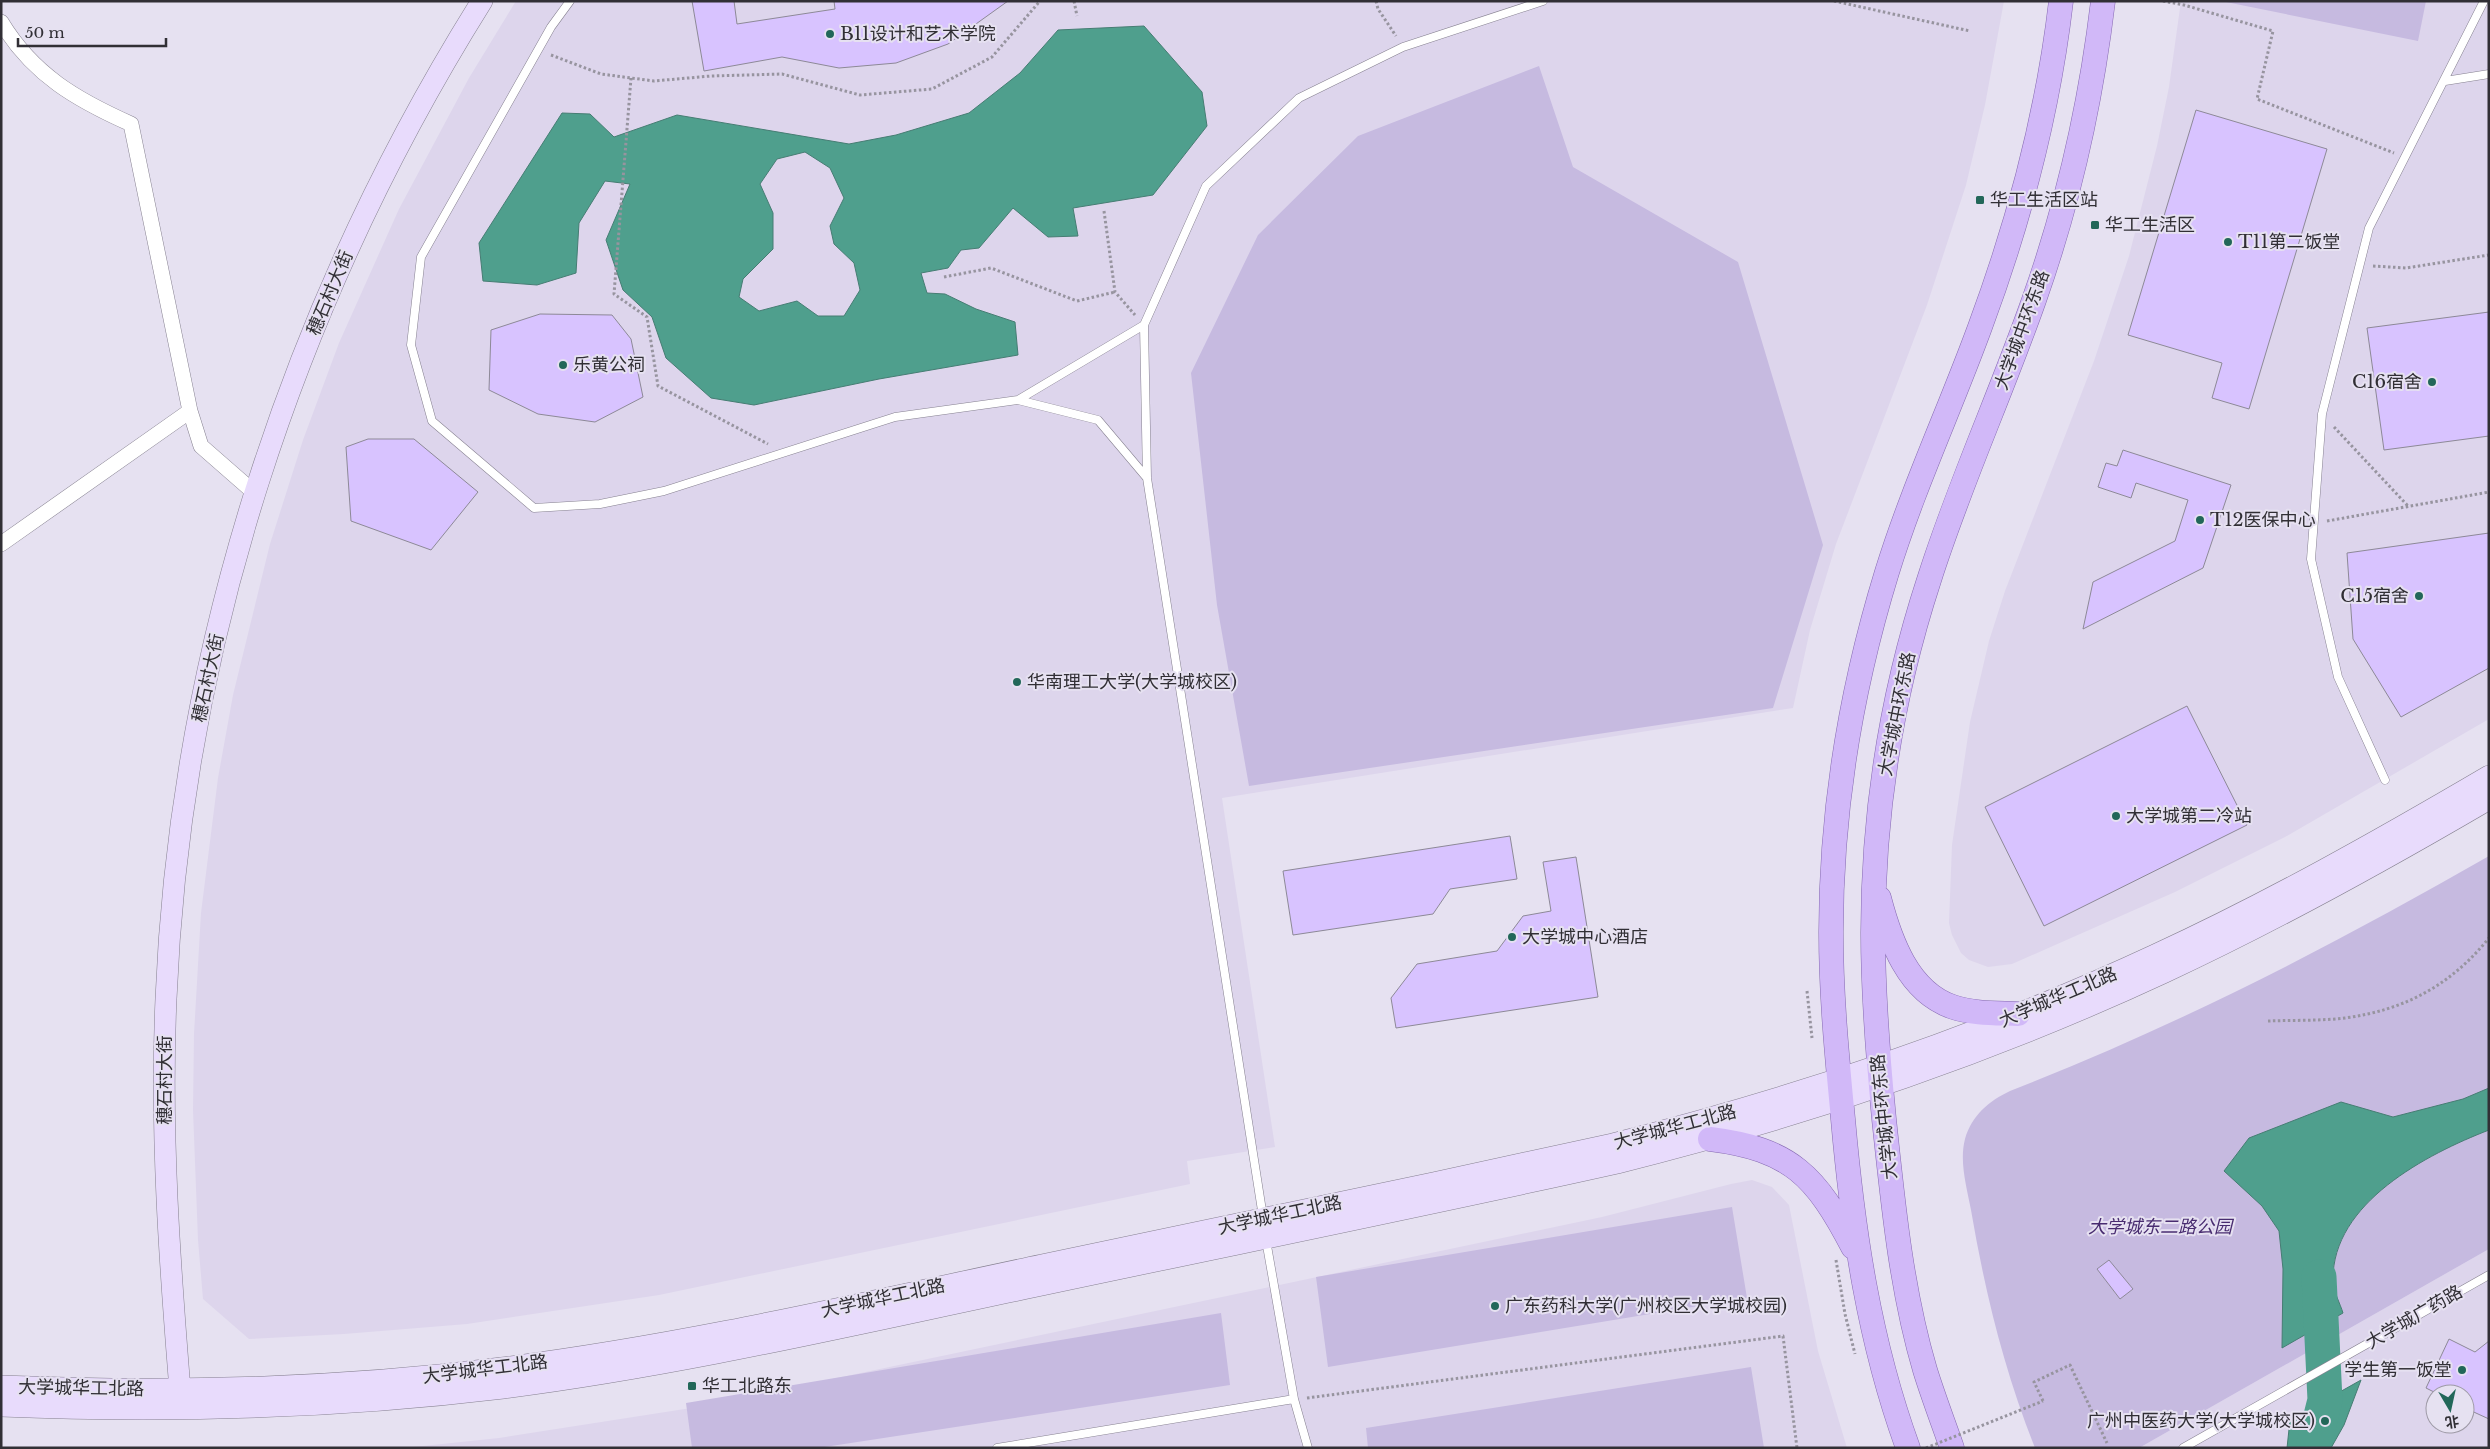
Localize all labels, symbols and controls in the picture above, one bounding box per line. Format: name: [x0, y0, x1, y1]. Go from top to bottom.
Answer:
scale bar: [18, 15, 165, 47]
text: 50 m: [25, 23, 65, 42]
place label: B11设计和艺术学院: [840, 23, 996, 45]
marker: B11设计和艺术学院: [824, 28, 836, 40]
place label: 华工生活区站: [1990, 189, 2098, 211]
marker: 华工生活区站: [1974, 194, 1986, 206]
place label: 华工生活区: [2105, 214, 2195, 236]
marker: 华工生活区: [2089, 219, 2101, 231]
place label: T11第二饭堂: [2238, 231, 2341, 253]
marker: T11第二饭堂: [2222, 236, 2234, 248]
street label: 穗石村大街: [302, 247, 358, 339]
street label: 大学城中环东路: [1990, 267, 2054, 393]
place label: 乐黄公祠: [573, 354, 645, 376]
marker: 乐黄公祠: [557, 359, 569, 371]
place label: C16宿舍: [2352, 371, 2422, 393]
marker: C16宿舍: [2426, 376, 2438, 388]
place label: T12医保中心: [2210, 509, 2316, 531]
marker: T12医保中心: [2194, 514, 2206, 526]
place label: C15宿舍: [2340, 585, 2409, 607]
marker: C15宿舍: [2413, 590, 2425, 602]
street label: 穗石村大街: [188, 632, 228, 724]
street label: 大学城中环东路: [1874, 650, 1920, 778]
place label: 华南理工大学(大学城校区): [1027, 671, 1237, 693]
marker: 华南理工大学(大学城校区): [1011, 676, 1023, 688]
place label: 大学城第二冷站: [2126, 805, 2252, 827]
marker: 大学城第二冷站: [2110, 810, 2122, 822]
place label: 大学城中心酒店: [1522, 926, 1648, 948]
marker: 大学城中心酒店: [1506, 931, 1518, 943]
street label: 大学城华工北路: [1996, 962, 2120, 1032]
street label: 穗石村大街: [154, 1035, 176, 1125]
street label: 大学城中环东路: [1866, 1053, 1902, 1181]
street label: 大学城华工北路: [1611, 1100, 1739, 1154]
street label: 大学城华工北路: [1216, 1191, 1344, 1239]
park label: 大学城东二路公园: [2088, 1216, 2235, 1238]
street label: 大学城华工北路: [819, 1274, 947, 1322]
street label: 大学城广药路: [2362, 1280, 2466, 1354]
place label: 广东药科大学(广州校区大学城校园): [1505, 1295, 1787, 1317]
marker: 广东药科大学(广州校区大学城校园): [1489, 1300, 1501, 1312]
street label: 大学城华工北路: [421, 1350, 549, 1388]
place label: 学生第一饭堂: [2344, 1359, 2452, 1381]
marker: 学生第一饭堂: [2456, 1364, 2468, 1376]
place label: 华工北路东: [702, 1375, 792, 1397]
street label: 大学城华工北路: [18, 1376, 144, 1400]
marker: 华工北路东: [686, 1380, 698, 1392]
north arrow: [2425, 1384, 2475, 1434]
place label: 广州中医药大学(大学城校区): [2087, 1410, 2315, 1432]
text: 北: [2444, 1412, 2460, 1432]
marker: 广州中医药大学(大学城校区): [2319, 1415, 2331, 1427]

